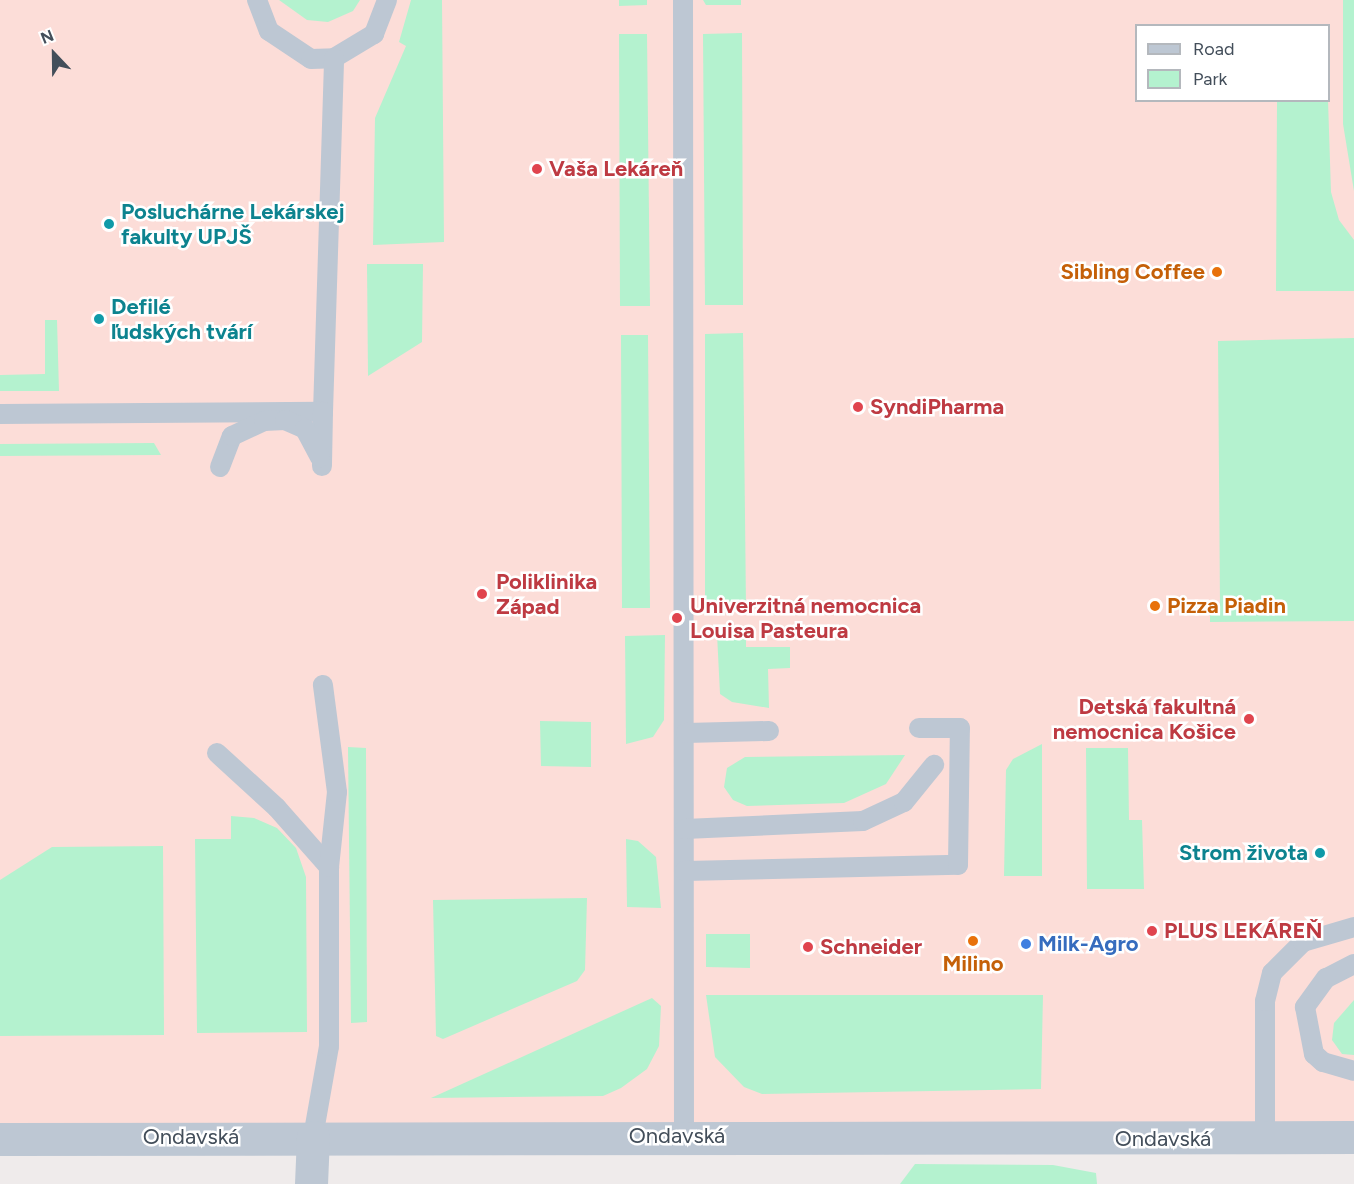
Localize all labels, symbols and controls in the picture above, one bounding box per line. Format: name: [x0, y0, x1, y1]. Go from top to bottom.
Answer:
north arrow: [24, 24, 84, 84]
legend: [1135, 24, 1330, 102]
text: N: [38, 26, 56, 48]
text: Road: [1193, 38, 1234, 60]
text: Park: [1193, 68, 1227, 90]
place label: Vaša Lekáreň: [549, 156, 683, 182]
marker: Vaša Lekáreň: [530, 162, 544, 176]
place label: Posluchárne Lekárskej fakulty UPJŠ: [121, 198, 345, 249]
marker: Posluchárne Lekárskej fakulty UPJŠ: [102, 217, 116, 231]
place label: Sibling Coffee: [1061, 259, 1205, 285]
marker: Sibling Coffee: [1210, 265, 1224, 279]
place label: Defilé ľudských tvárí: [111, 293, 253, 344]
marker: Defilé ľudských tvárí: [92, 312, 106, 326]
place label: SyndiPharma: [870, 394, 1004, 420]
marker: SyndiPharma: [851, 400, 865, 414]
place label: Poliklinika Západ: [496, 568, 597, 620]
marker: Poliklinika Západ: [473, 585, 491, 603]
place label: Univerzitná nemocnica Louisa Pasteura: [690, 592, 921, 644]
place label: Pizza Piadin: [1167, 593, 1286, 619]
marker: Pizza Piadin: [1148, 599, 1162, 613]
marker: Univerzitná nemocnica Louisa Pasteura: [668, 609, 686, 627]
place label: Detská fakultná nemocnica Košice: [1053, 693, 1236, 744]
marker: Detská fakultná nemocnica Košice: [1240, 710, 1258, 728]
place label: Strom života: [1179, 840, 1308, 866]
marker: Strom života: [1313, 846, 1327, 860]
place label: PLUS LEKÁREŇ: [1164, 918, 1322, 944]
marker: PLUS LEKÁREŇ: [1145, 924, 1159, 938]
place label: Milk-Agro: [1038, 931, 1139, 957]
place label: Schneider: [820, 934, 922, 960]
marker: Milino: [966, 934, 980, 948]
marker: Milk-Agro: [1019, 937, 1033, 951]
marker: Schneider: [801, 940, 815, 954]
place label: Milino: [942, 951, 1004, 977]
street label: Ondavská: [629, 1123, 725, 1149]
street label: Ondavská: [143, 1124, 239, 1150]
street label: Ondavská: [1115, 1126, 1211, 1152]

